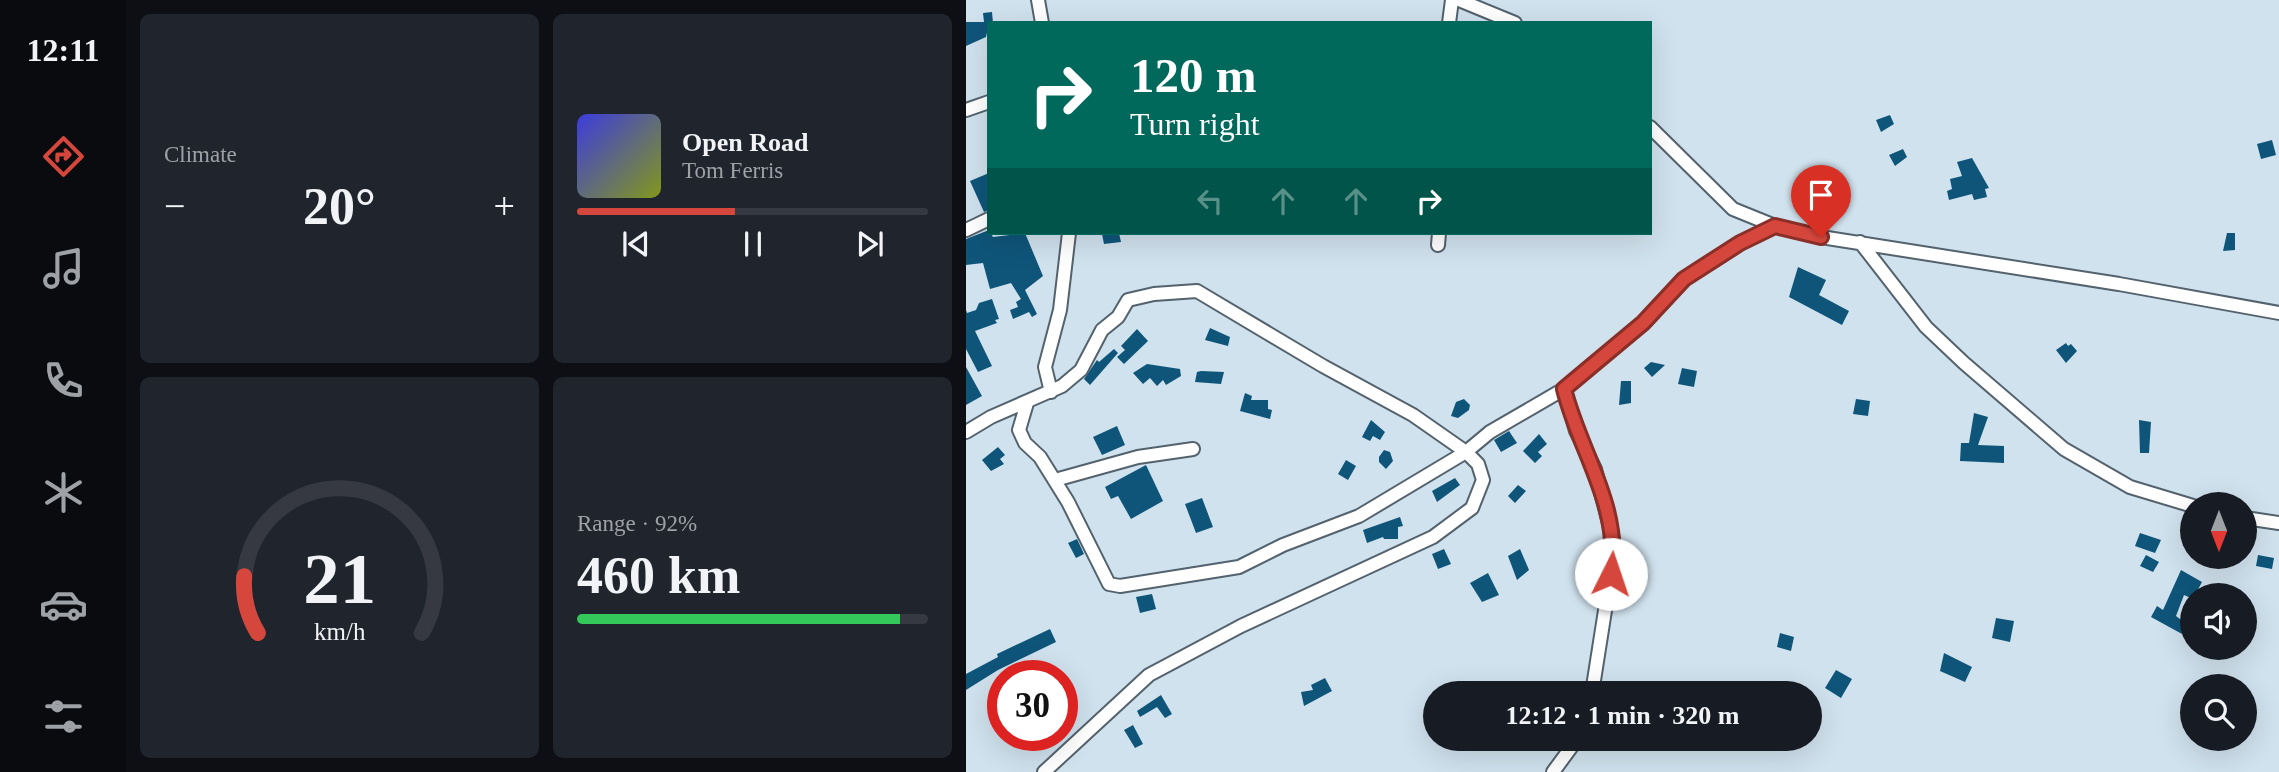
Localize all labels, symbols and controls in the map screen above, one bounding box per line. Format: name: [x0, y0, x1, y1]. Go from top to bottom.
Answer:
text: 12:11: [27, 32, 99, 68]
text: 120 m: [1130, 48, 1257, 103]
icon: right: [1015, 49, 1106, 140]
text: Turn right: [1130, 106, 1260, 142]
text: Open Road: [682, 128, 808, 157]
icon: directions: [39, 132, 88, 181]
text: Climate: [164, 142, 237, 167]
text: Tom Ferris: [682, 158, 783, 183]
pin: [1791, 165, 1851, 237]
icon: arrive: [1802, 176, 1840, 214]
text: 20°: [303, 178, 376, 235]
icon: left: [1191, 182, 1229, 220]
icon: ahead: [1264, 182, 1302, 220]
icon: ahead: [1337, 182, 1375, 220]
icon: right: [1410, 182, 1448, 220]
text: −: [164, 185, 185, 227]
text: +: [494, 185, 515, 227]
icon: previous: [617, 225, 655, 263]
icon: pause: [734, 225, 772, 263]
icon: next: [851, 225, 889, 263]
icon: music: [39, 244, 88, 293]
icon: phone: [39, 356, 88, 405]
icon: climate: [39, 468, 88, 517]
north arrow: [2180, 492, 2258, 569]
map controls: [2180, 492, 2257, 751]
text: Range · 92%: [577, 511, 697, 536]
position arrow: [1574, 537, 1648, 611]
text: 21: [303, 539, 376, 620]
text: 460 km: [577, 547, 740, 604]
icon: car: [39, 580, 88, 629]
button: sound: [2180, 583, 2257, 660]
text: km/h: [314, 618, 366, 645]
speed limit sign: 30: [987, 660, 1078, 751]
button: search: [2180, 674, 2257, 751]
icon: filters: [39, 692, 88, 741]
text: 12:12 · 1 min · 320 m: [1506, 701, 1740, 730]

